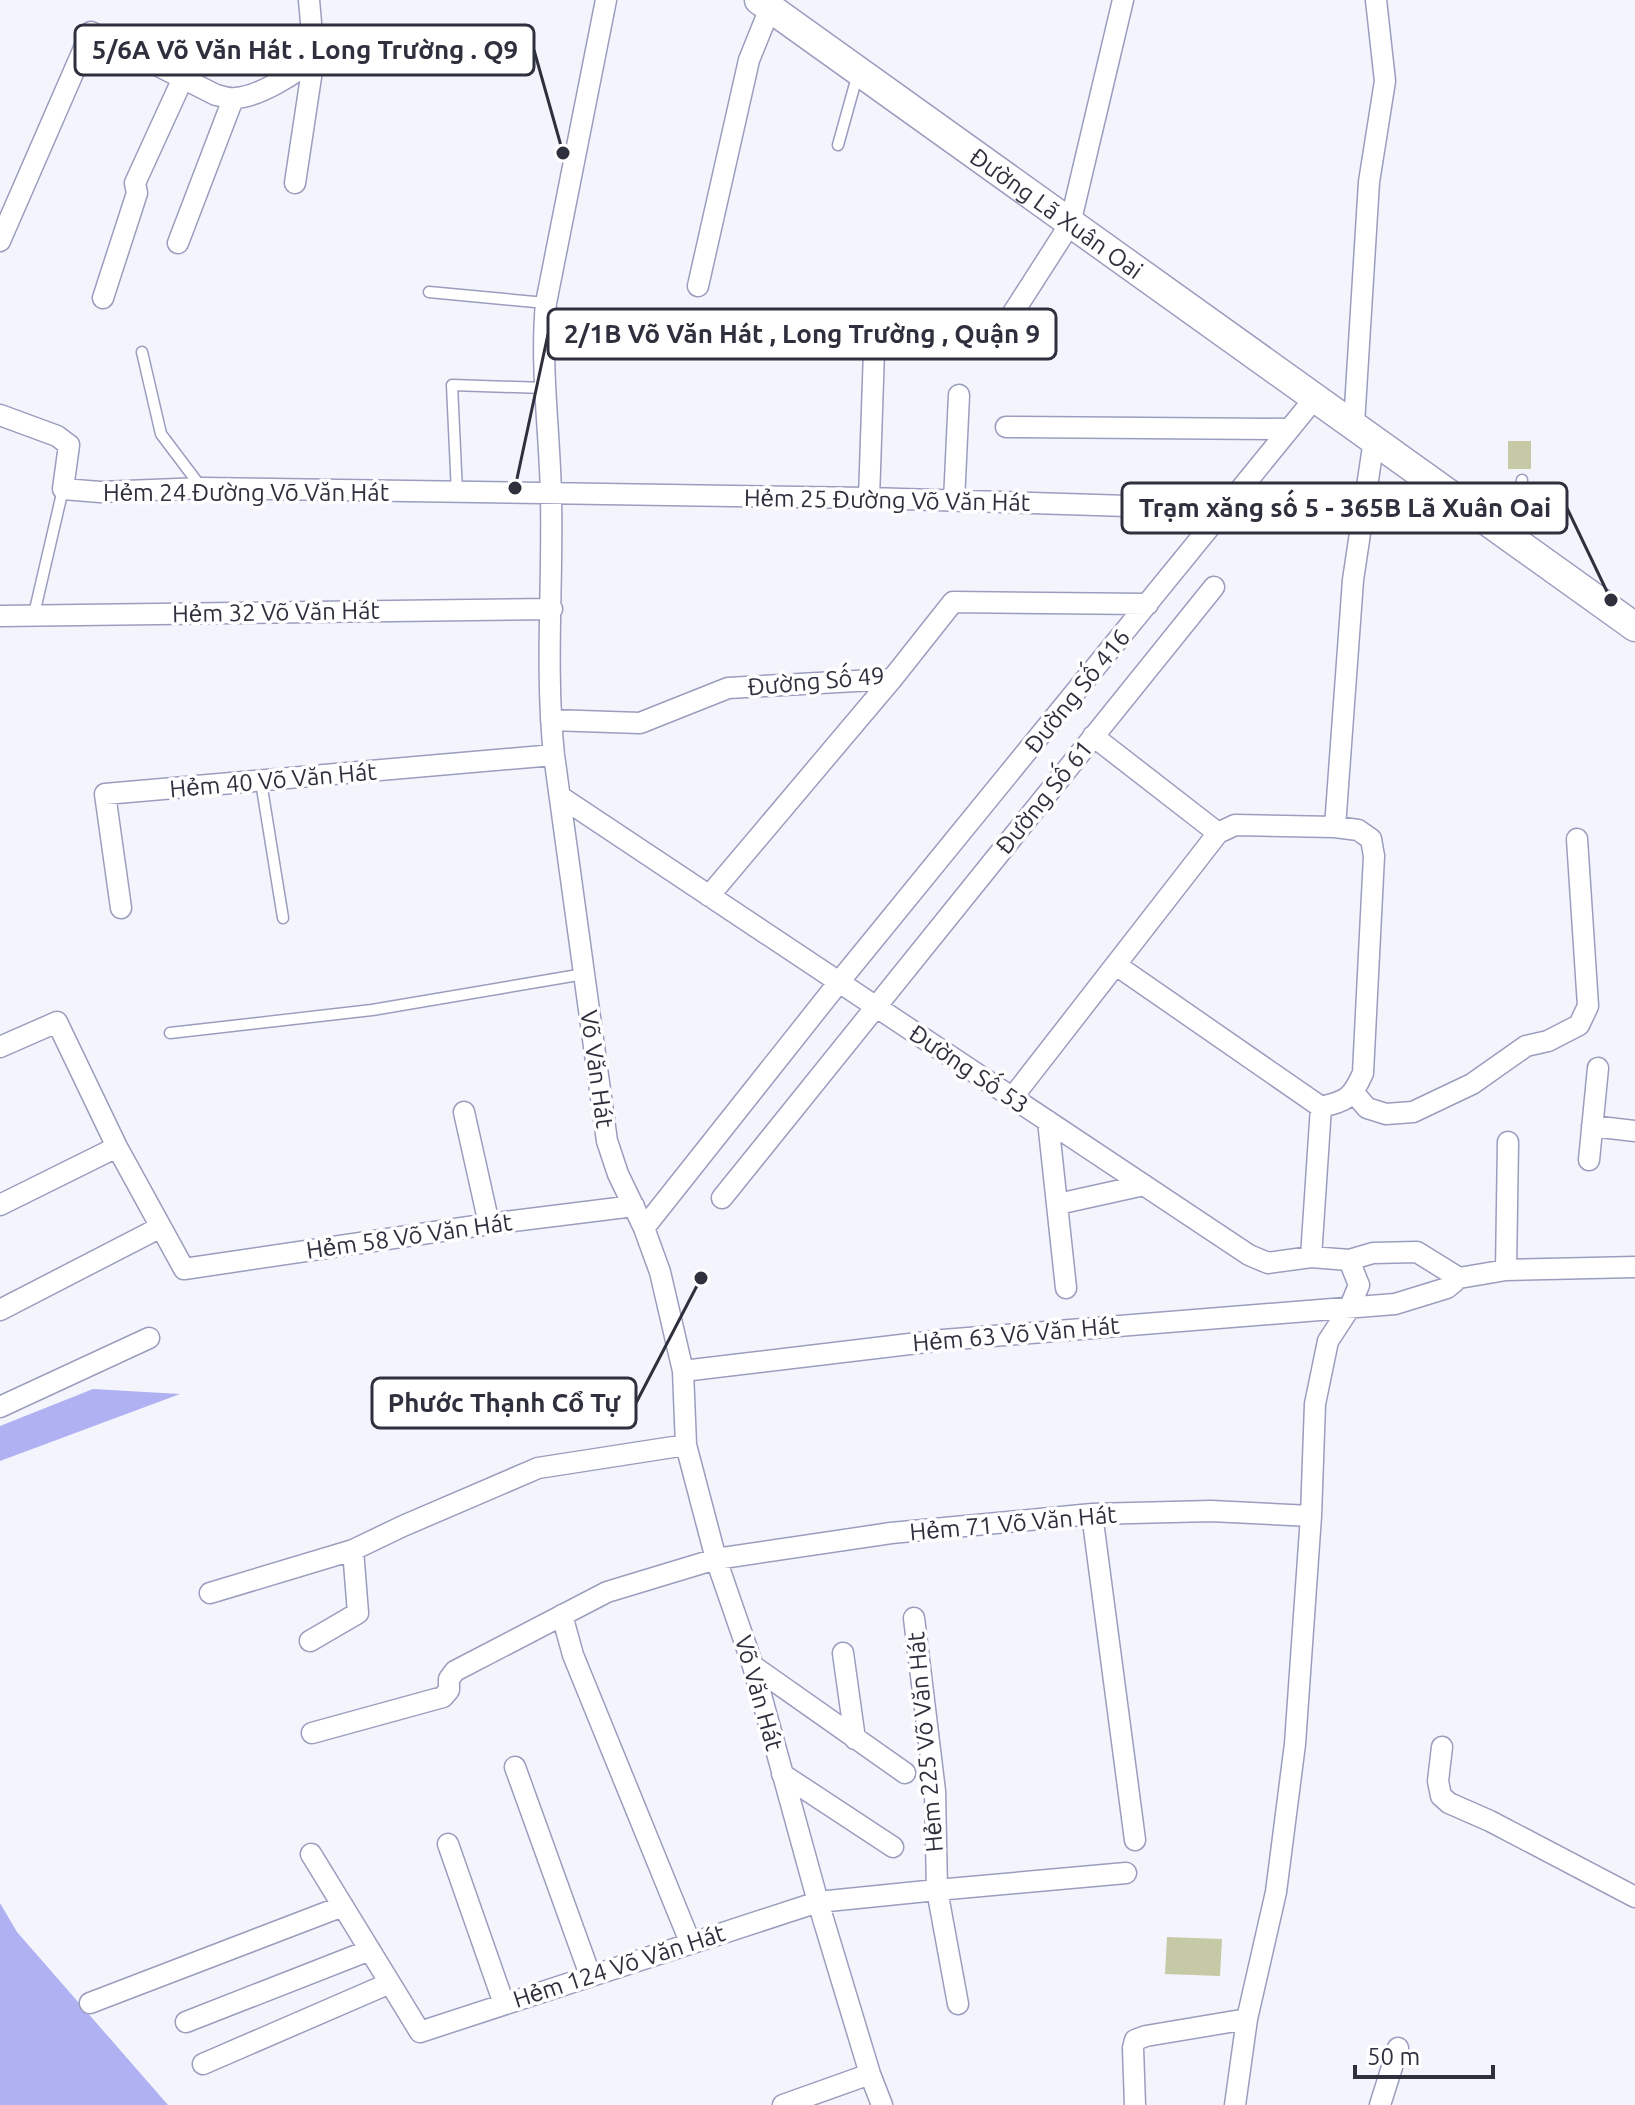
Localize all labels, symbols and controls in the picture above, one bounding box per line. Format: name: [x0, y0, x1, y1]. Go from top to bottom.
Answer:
callout: 5/6A Võ Văn Hát . Long Trường . Q9: [75, 25, 534, 75]
text: 5/6A Võ Văn Hát . Long Trường . Q9: [92, 35, 518, 64]
street label: Đường Lã Xuân Oai: [965, 142, 1148, 284]
callout: 2/1B Võ Văn Hát , Long Trường , Quận 9: [548, 309, 1056, 359]
text: 2/1B Võ Văn Hát , Long Trường , Quận 9: [564, 319, 1040, 348]
street label: Hẻm 24 Đường Võ Văn Hát: [103, 479, 390, 506]
callout: Trạm xăng số 5 - 365B Lã Xuân Oai: [1122, 483, 1567, 533]
street label: Hẻm 25 Đường Võ Văn Hát: [744, 484, 1031, 516]
text: Trạm xăng số 5 - 365B Lã Xuân Oai: [1139, 489, 1551, 522]
street label: Hẻm 32 Võ Văn Hát: [172, 597, 381, 627]
street label: Đường Số 416: [1016, 621, 1135, 758]
street label: Đường Số 49: [746, 658, 886, 700]
street label: Đường Số 61: [987, 733, 1098, 859]
street label: Hẻm 40 Võ Văn Hát: [168, 757, 378, 802]
street label: Võ Văn Hát: [575, 1008, 619, 1130]
street label: Đường Số 53: [904, 1016, 1036, 1119]
street label: Hẻm 58 Võ Văn Hát: [304, 1208, 514, 1264]
street label: Hẻm 63 Võ Văn Hát: [911, 1311, 1121, 1356]
callout: Phước Thạnh Cổ Tự: [372, 1378, 636, 1428]
text: Phước Thạnh Cổ Tự: [388, 1388, 621, 1417]
street label: Hẻm 71 Võ Văn Hát: [908, 1500, 1118, 1545]
street label: Hẻm 225 Võ Văn Hát: [902, 1630, 948, 1853]
street label: Võ Văn Hát: [730, 1632, 789, 1754]
street label: Hẻm 124 Võ Văn Hát: [510, 1919, 729, 2013]
scale bar: [1355, 2029, 1493, 2079]
text: 50 m: [1367, 2043, 1420, 2070]

